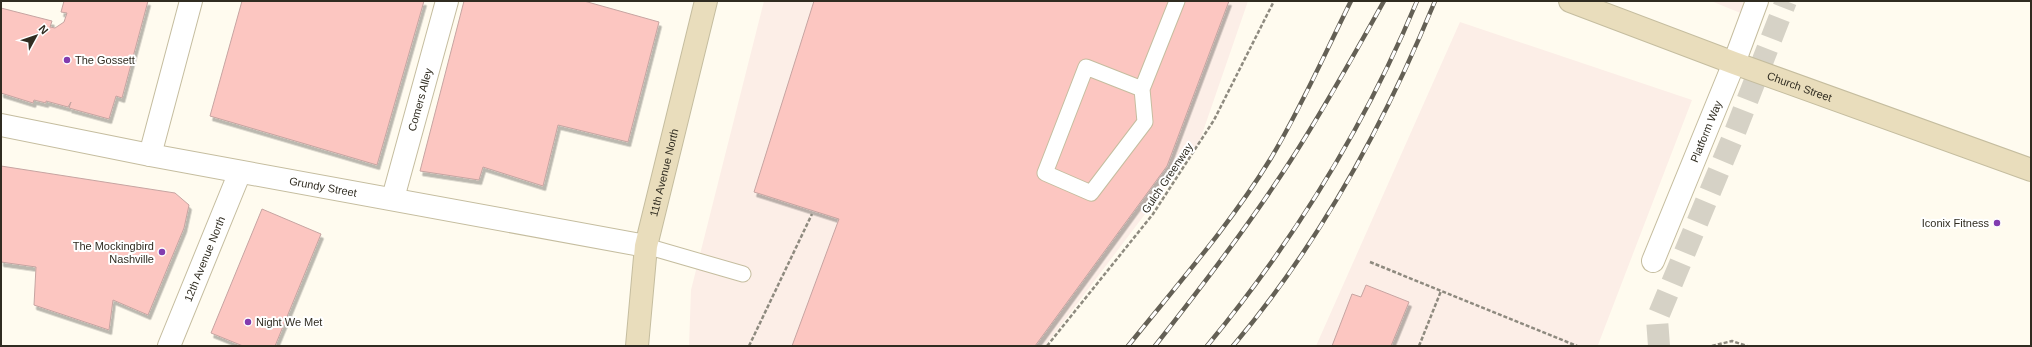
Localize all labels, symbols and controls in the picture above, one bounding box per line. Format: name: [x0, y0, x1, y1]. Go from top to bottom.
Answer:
north arrow: [16, 16, 56, 56]
text: N: [37, 23, 51, 37]
place label: The Gossett: [75, 54, 135, 66]
marker: The Gossett: [62, 55, 72, 65]
street label: Comers Alley: [406, 66, 434, 132]
street label: Church Street: [1766, 69, 1834, 104]
street label: Platform Way: [1688, 98, 1724, 164]
street label: 11th Avenue North: [647, 127, 681, 218]
street label: Gulch Greenway: [1139, 140, 1195, 215]
street label: Grundy Street: [288, 175, 358, 199]
street label: 12th Avenue North: [182, 215, 227, 303]
place label: Iconix Fitness: [1922, 217, 1989, 229]
marker: Iconix Fitness: [1992, 218, 2002, 228]
place label: The Mockingbird Nashville: [73, 240, 154, 265]
marker: The Mockingbird Nashville: [157, 247, 167, 257]
place label: Night We Met: [256, 316, 322, 328]
marker: Night We Met: [243, 317, 253, 327]

